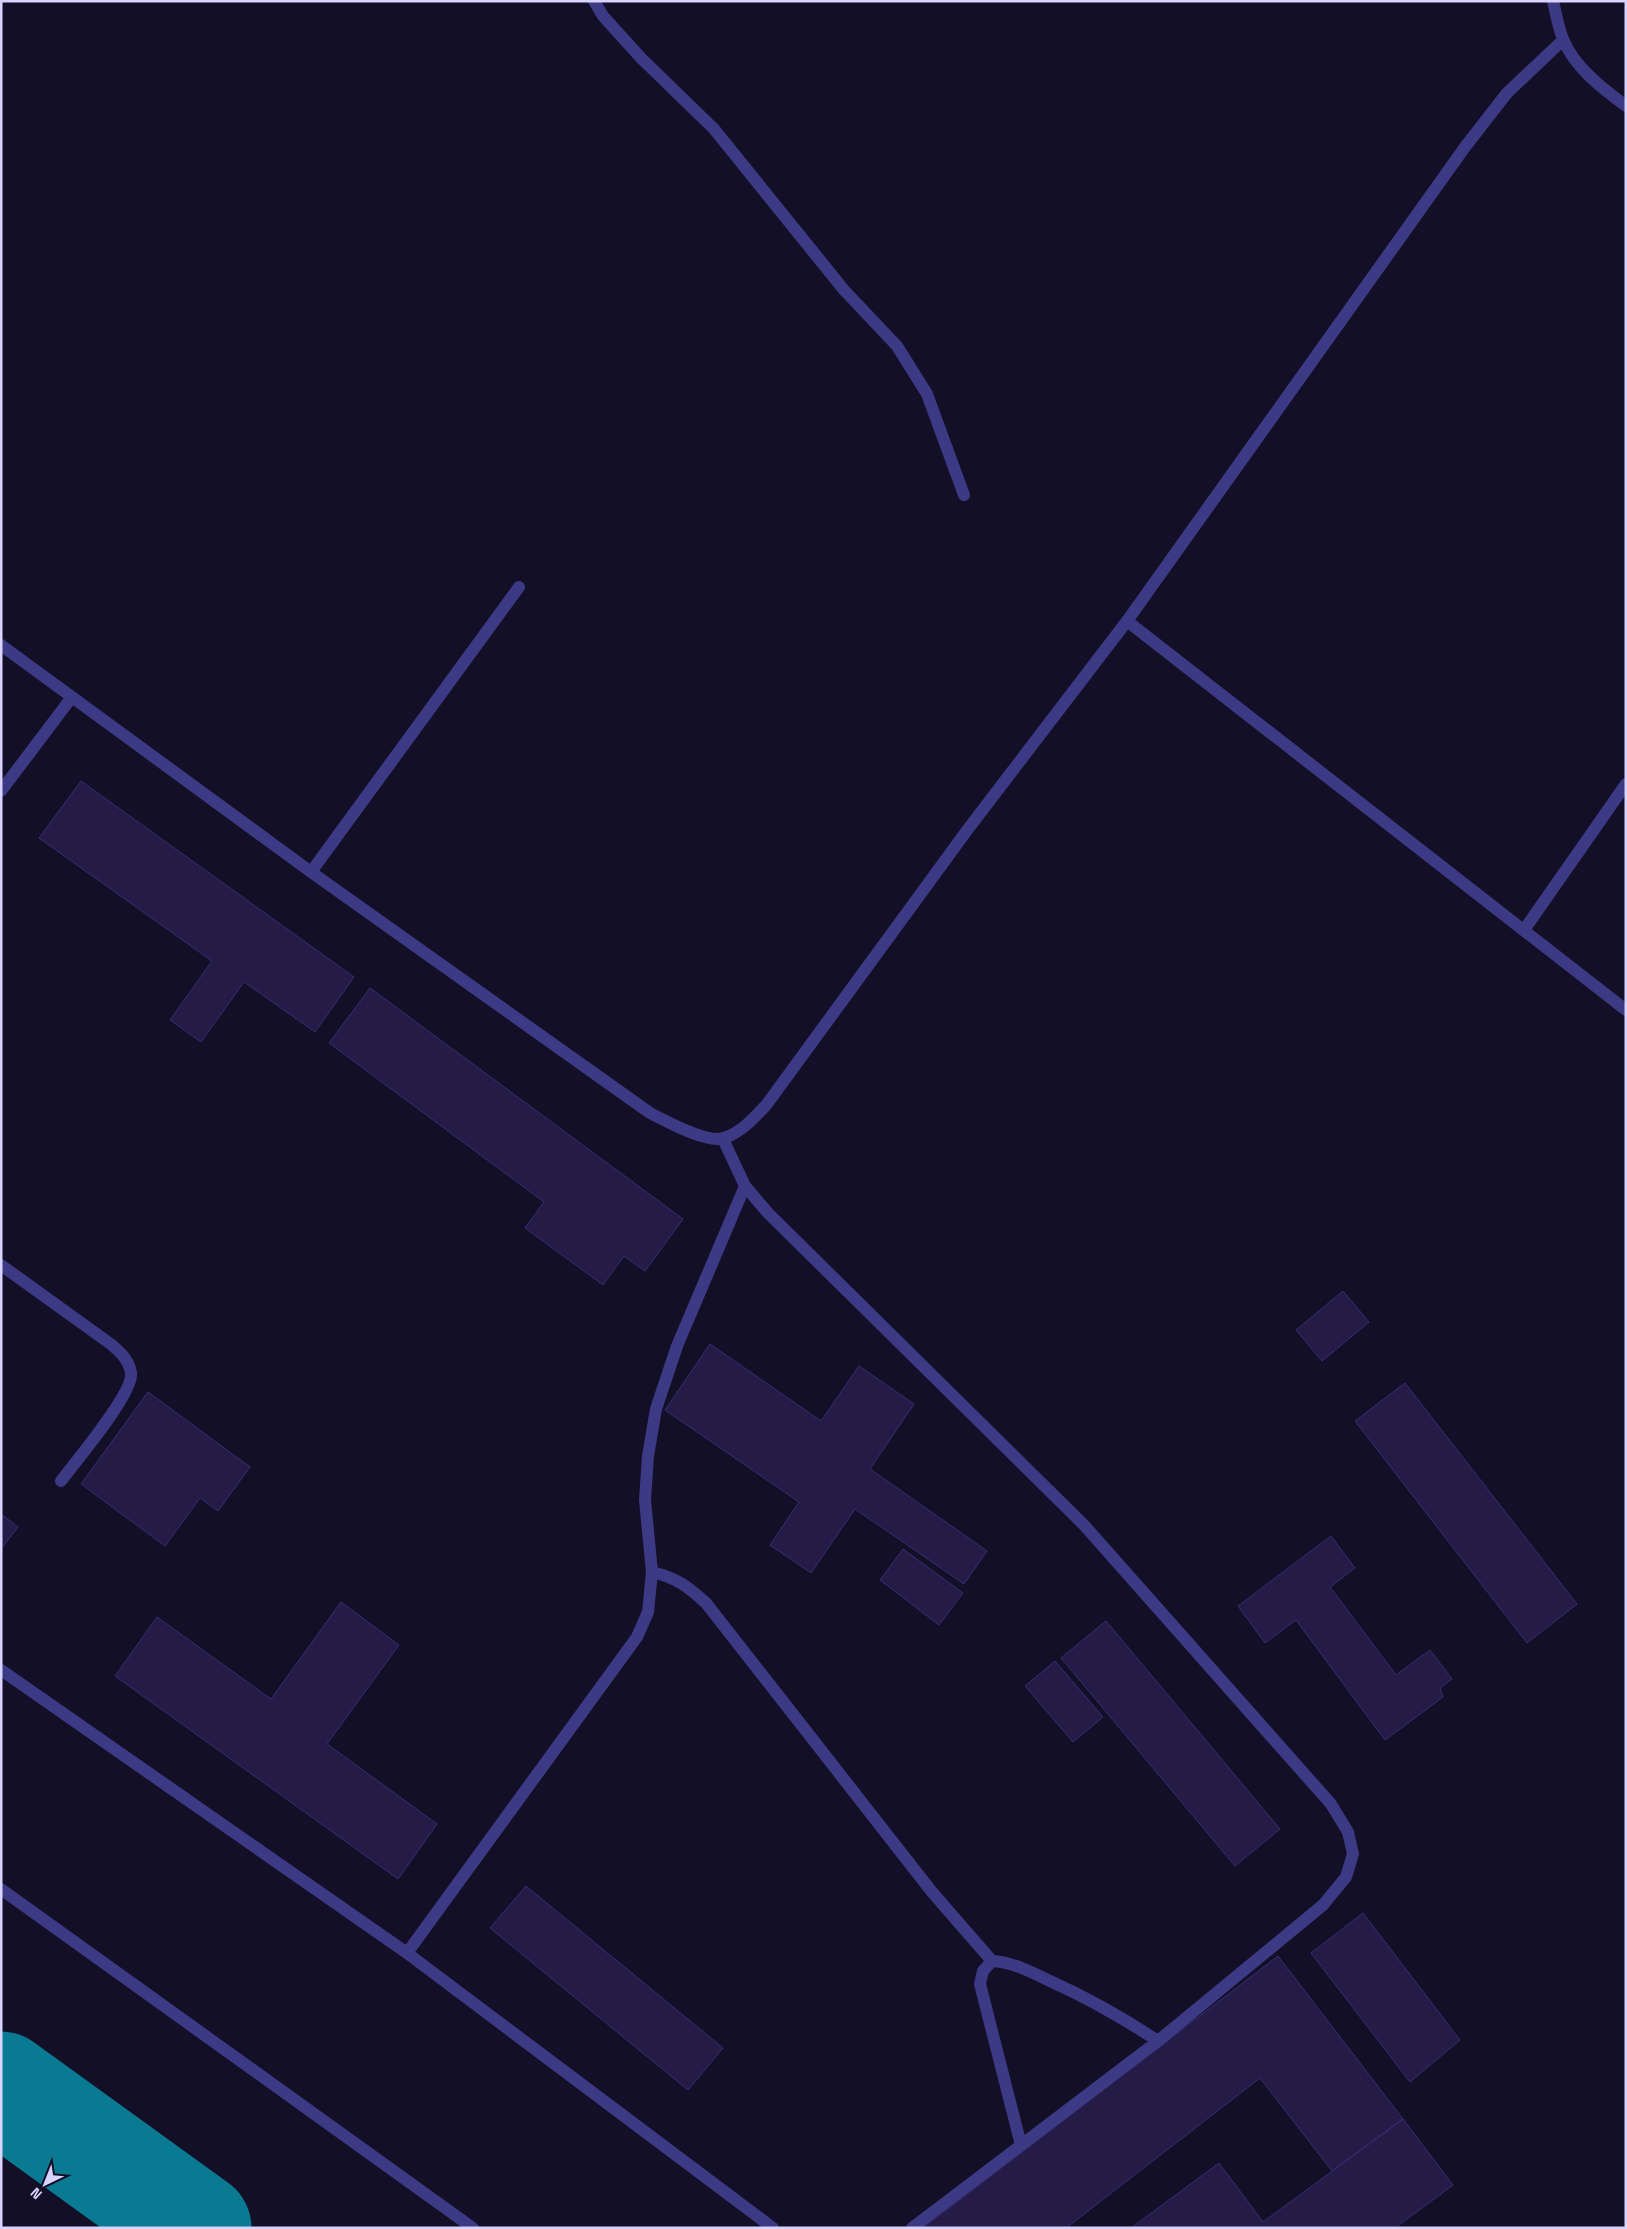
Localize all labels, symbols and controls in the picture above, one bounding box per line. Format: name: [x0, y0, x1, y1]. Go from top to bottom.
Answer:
north arrow: [20, 2159, 70, 2209]
text: N: [27, 2184, 46, 2203]

